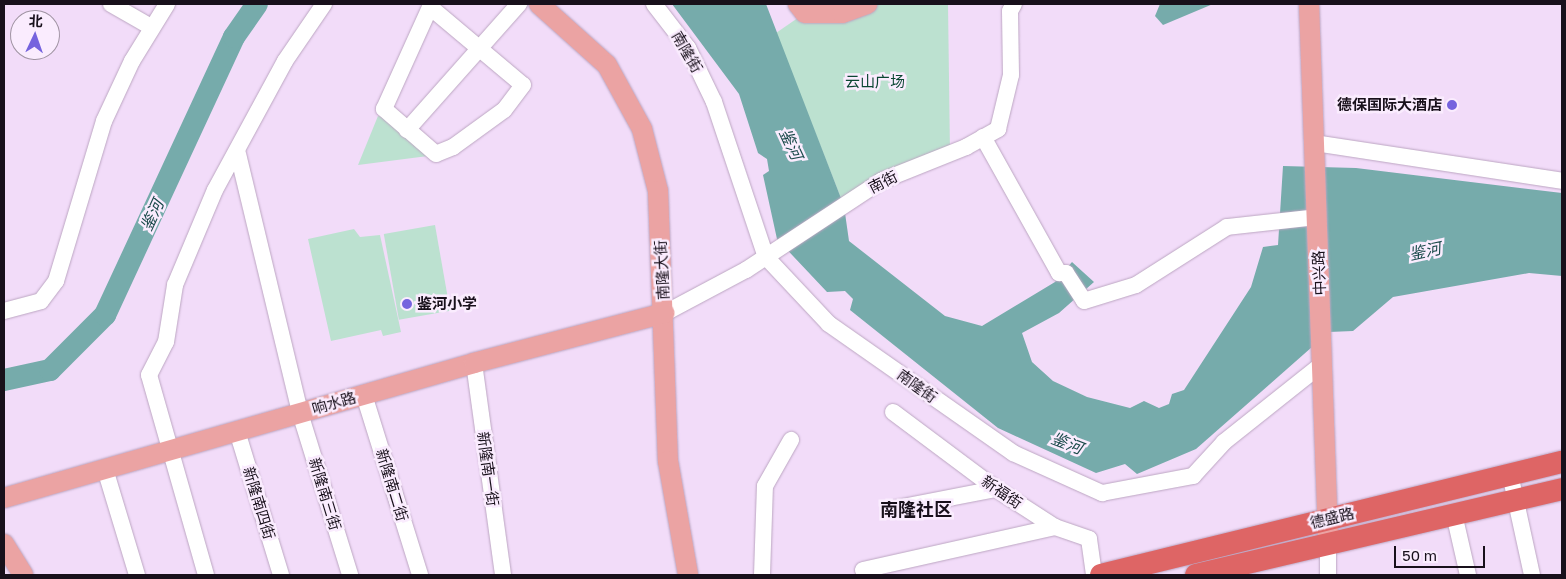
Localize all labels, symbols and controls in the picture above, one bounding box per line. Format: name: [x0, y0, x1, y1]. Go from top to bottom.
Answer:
north arrow: [10, 10, 60, 60]
text: 北: [28, 12, 43, 29]
street label: 南隆街: [668, 28, 706, 76]
park label: 云山广场: [845, 73, 905, 91]
place label: 德保国际大酒店: [1337, 96, 1442, 114]
marker: 德保国际大酒店: [1446, 99, 1458, 111]
water label: 鉴河: [776, 125, 806, 163]
street label: 南街: [866, 167, 900, 197]
water label: 鉴河: [137, 196, 167, 234]
water label: 鉴河: [1407, 238, 1443, 264]
street label: 南隆大街: [651, 240, 673, 300]
street label: 中兴路: [1309, 250, 1329, 296]
place label: 鉴河小学: [417, 295, 477, 313]
marker: 鉴河小学: [401, 298, 413, 310]
street label: 南隆街: [894, 365, 940, 407]
street label: 响水路: [310, 388, 358, 418]
water label: 鉴河: [1049, 428, 1085, 458]
street label: 新隆南一街: [474, 431, 502, 507]
street label: 新隆南二街: [372, 447, 412, 523]
street label: 新隆南三街: [305, 456, 345, 532]
street label: 新隆南四街: [239, 465, 279, 541]
street label: 新福街: [978, 472, 1026, 512]
district label: 南隆社区: [880, 498, 952, 520]
street label: 德盛路: [1308, 504, 1356, 532]
scale bar: [1396, 536, 1487, 568]
text: 50 m: [1402, 546, 1437, 564]

